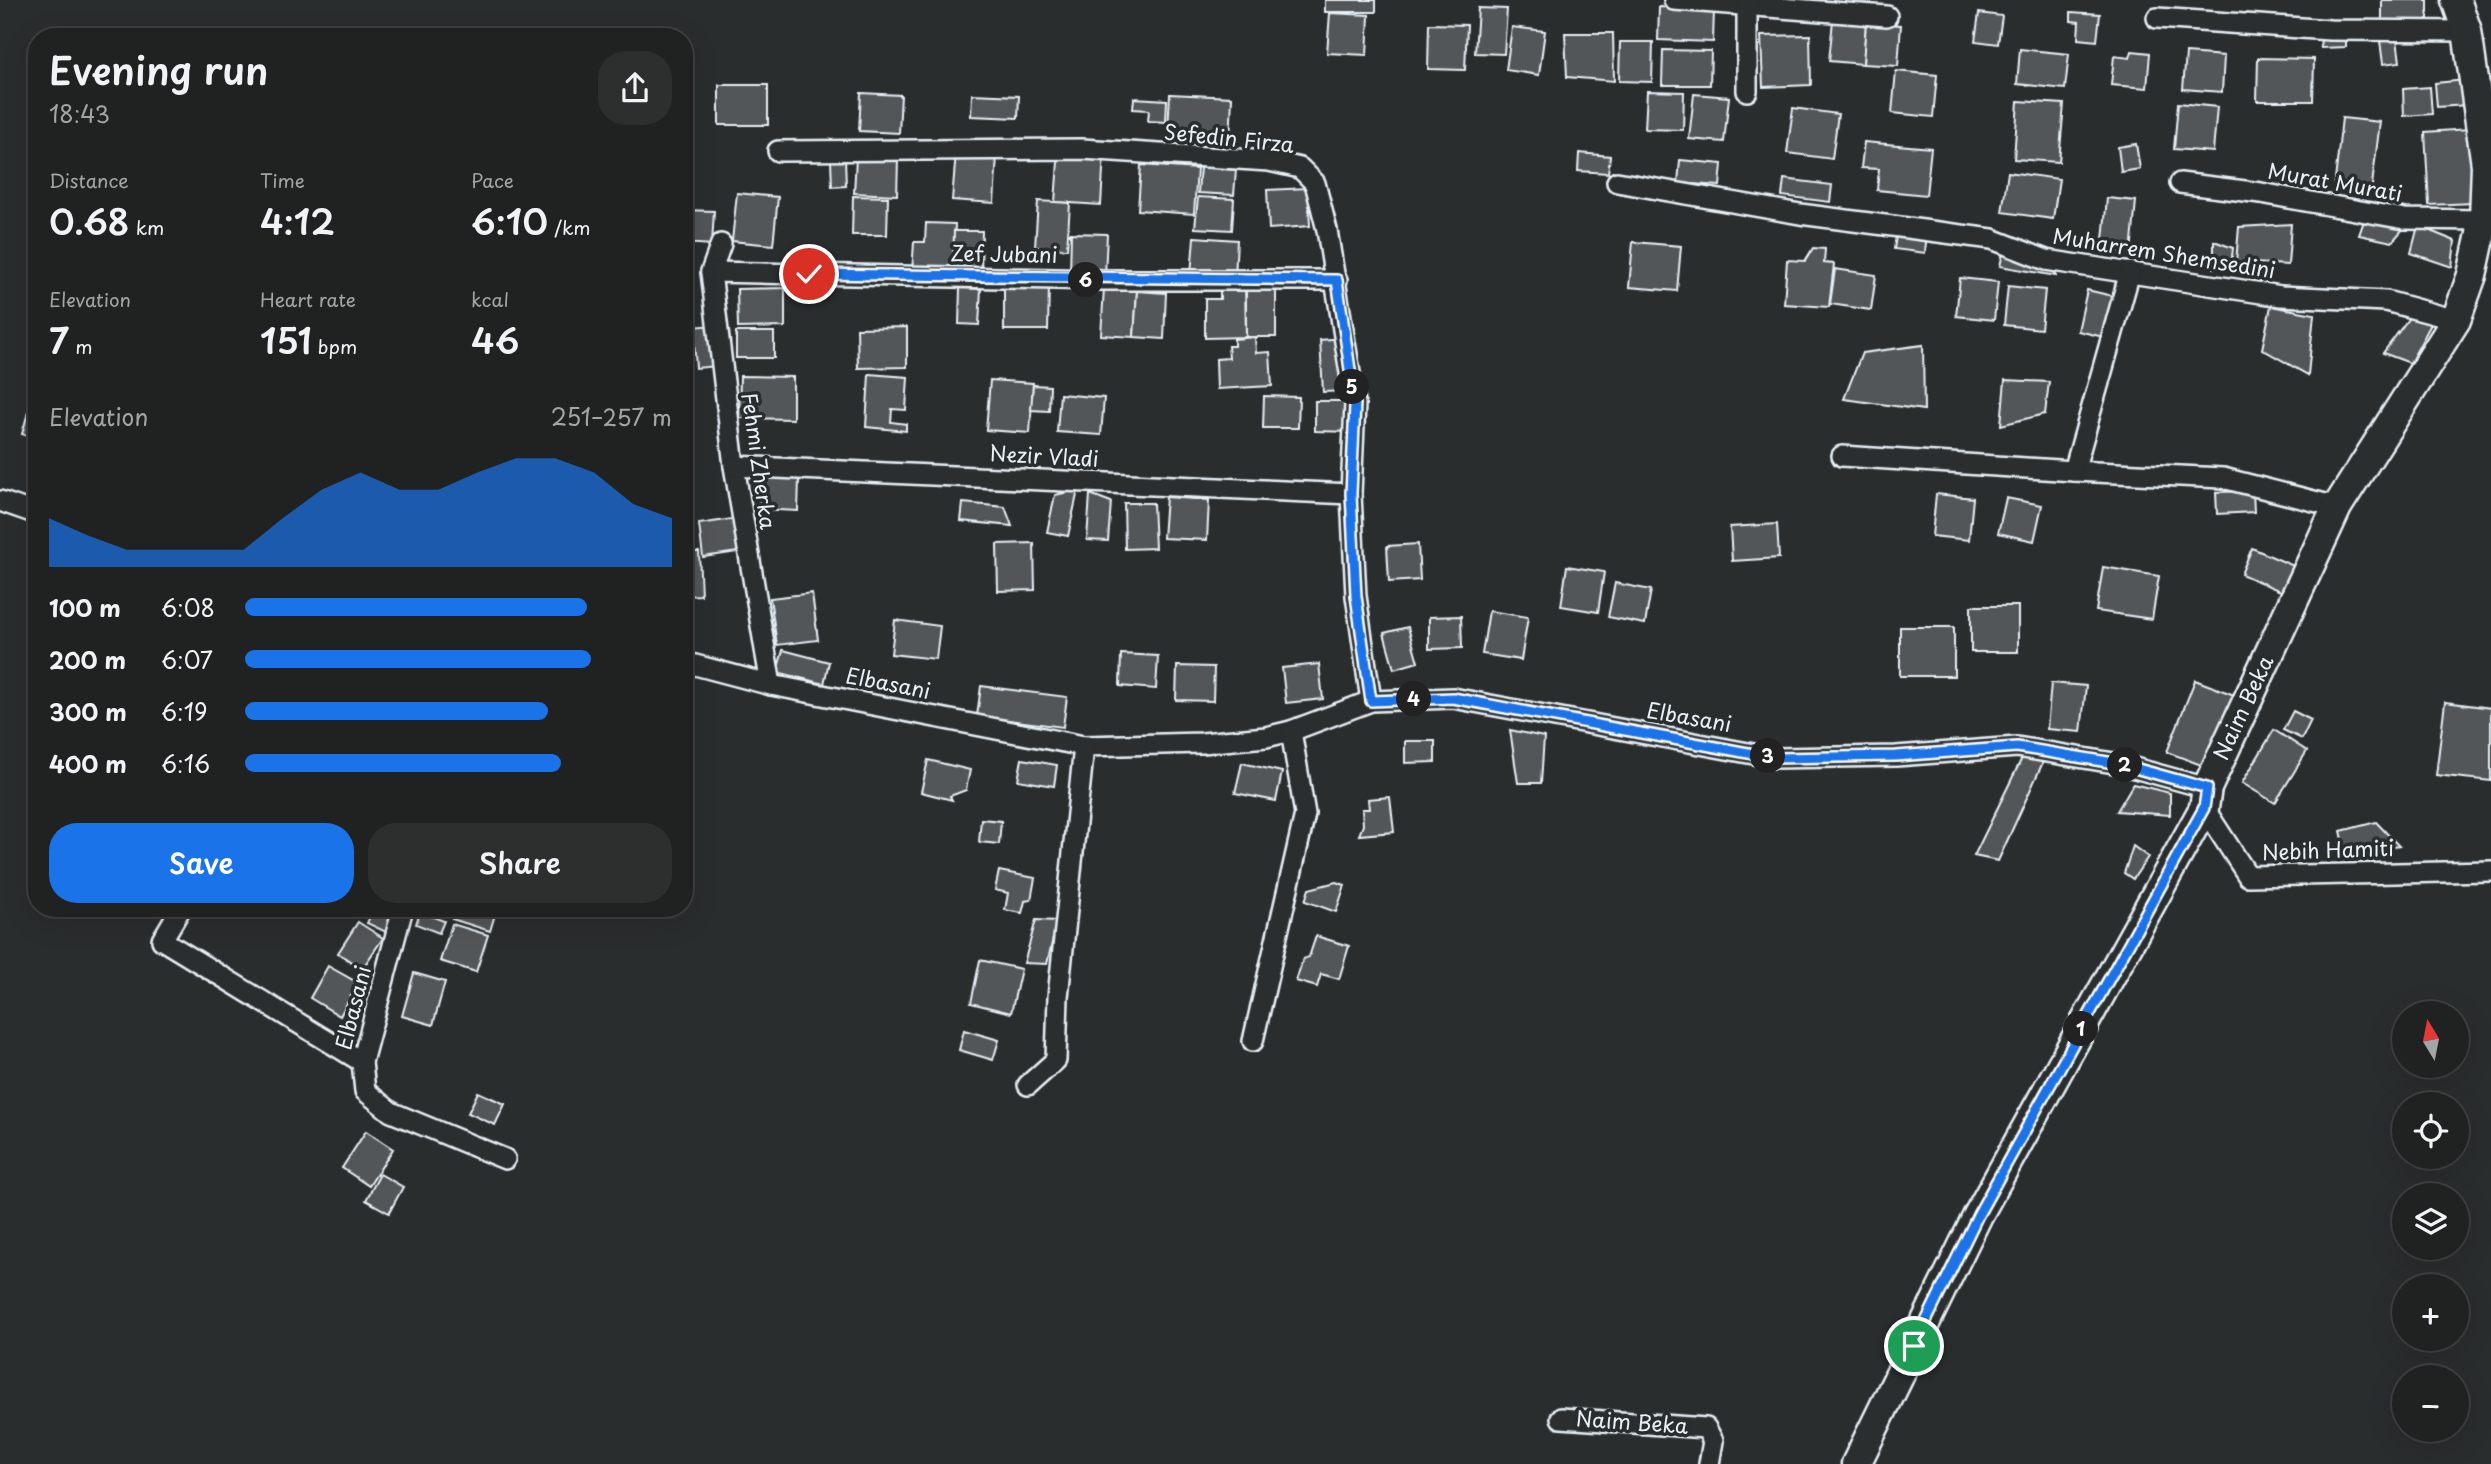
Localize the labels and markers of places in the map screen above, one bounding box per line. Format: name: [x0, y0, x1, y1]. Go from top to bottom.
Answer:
pin: [779, 244, 839, 304]
pin: 6: [1068, 262, 1104, 298]
pin: 5: [1334, 370, 1370, 404]
pin: 4: [1396, 682, 1432, 716]
pin: 3: [1750, 738, 1786, 774]
pin: 2: [2108, 748, 2142, 782]
pin: 1: [2064, 1012, 2098, 1046]
pin: [1884, 1316, 1944, 1376]

